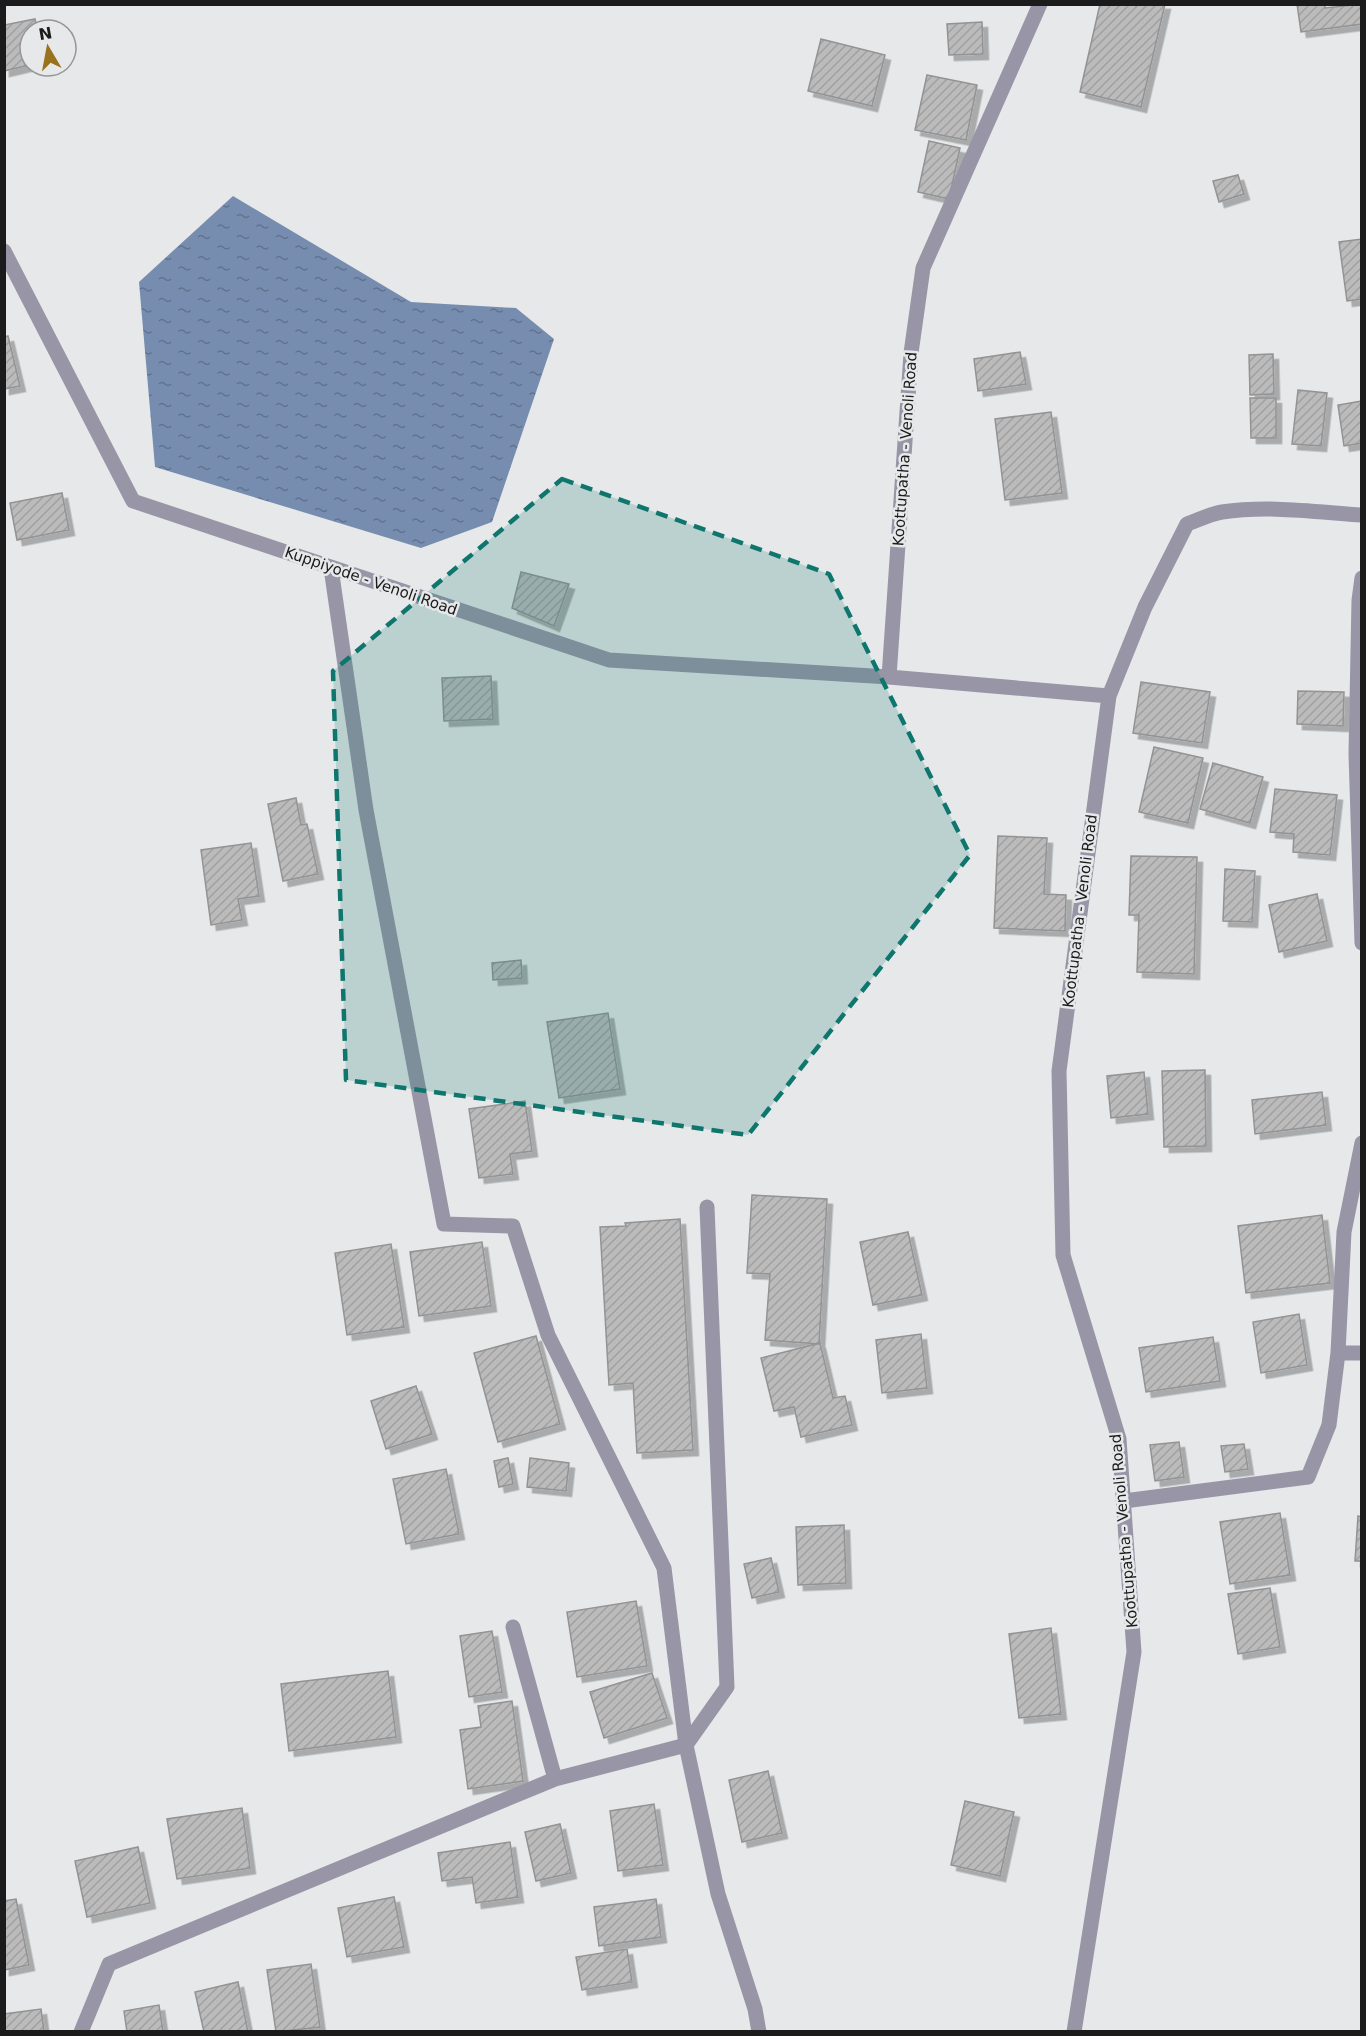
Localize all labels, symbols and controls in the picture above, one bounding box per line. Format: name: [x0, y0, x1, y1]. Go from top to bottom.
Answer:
north arrow: [18, 18, 78, 78]
text: N: [37, 23, 54, 44]
street label: Koottupatha - Venoli Road: [889, 351, 921, 547]
street label: Kuppiyode - Venoli Road: [282, 543, 460, 619]
street label: Koottupatha - Venoli Road: [1059, 813, 1101, 1009]
street label: Koottupatha - Venoli Road: [1107, 1433, 1141, 1629]

